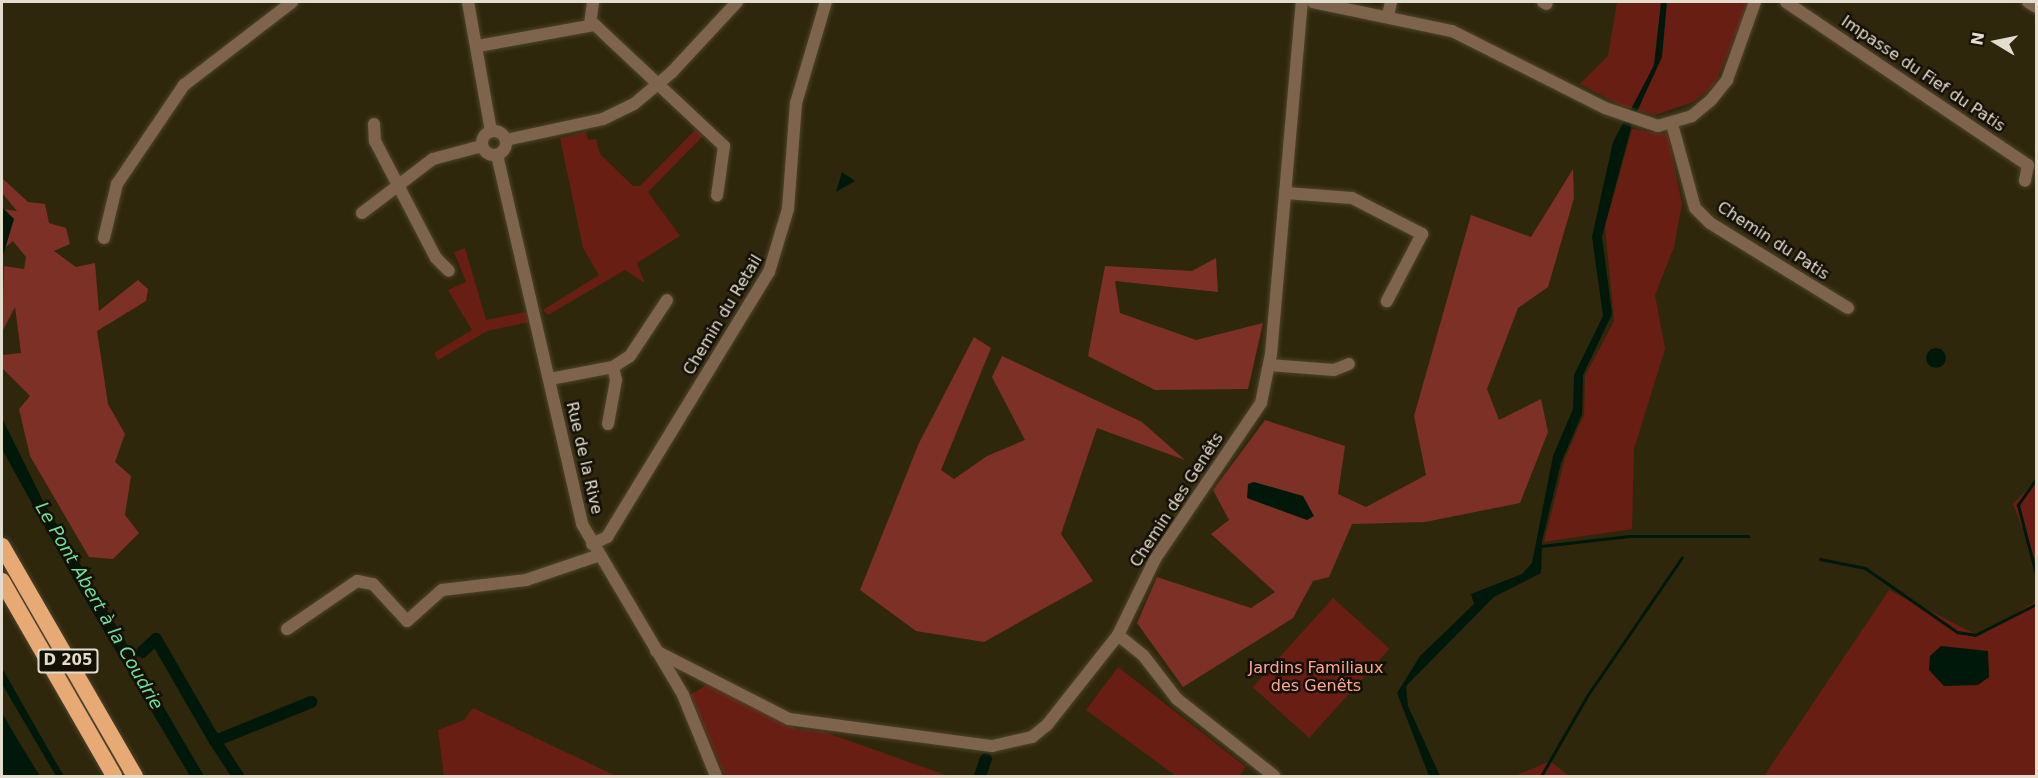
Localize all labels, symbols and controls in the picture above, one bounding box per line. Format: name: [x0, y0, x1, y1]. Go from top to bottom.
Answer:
street label: Impasse du Fief du Patis: [1837, 12, 2009, 136]
north arrow: [1966, 12, 2026, 72]
text: N: [1967, 31, 1988, 47]
street label: Chemin du Patis: [1713, 198, 1833, 284]
street label: Chemin du Retail: [679, 251, 767, 379]
street label: Rue de la Rive: [562, 400, 606, 516]
street label: Chemin des Genêts: [1126, 429, 1228, 571]
water label: Le Pont Abert à la Coudrie: [31, 498, 167, 714]
road number: D 205: [36, 649, 100, 673]
park label: Jardins Familiaux des Genêts: [1249, 658, 1383, 696]

